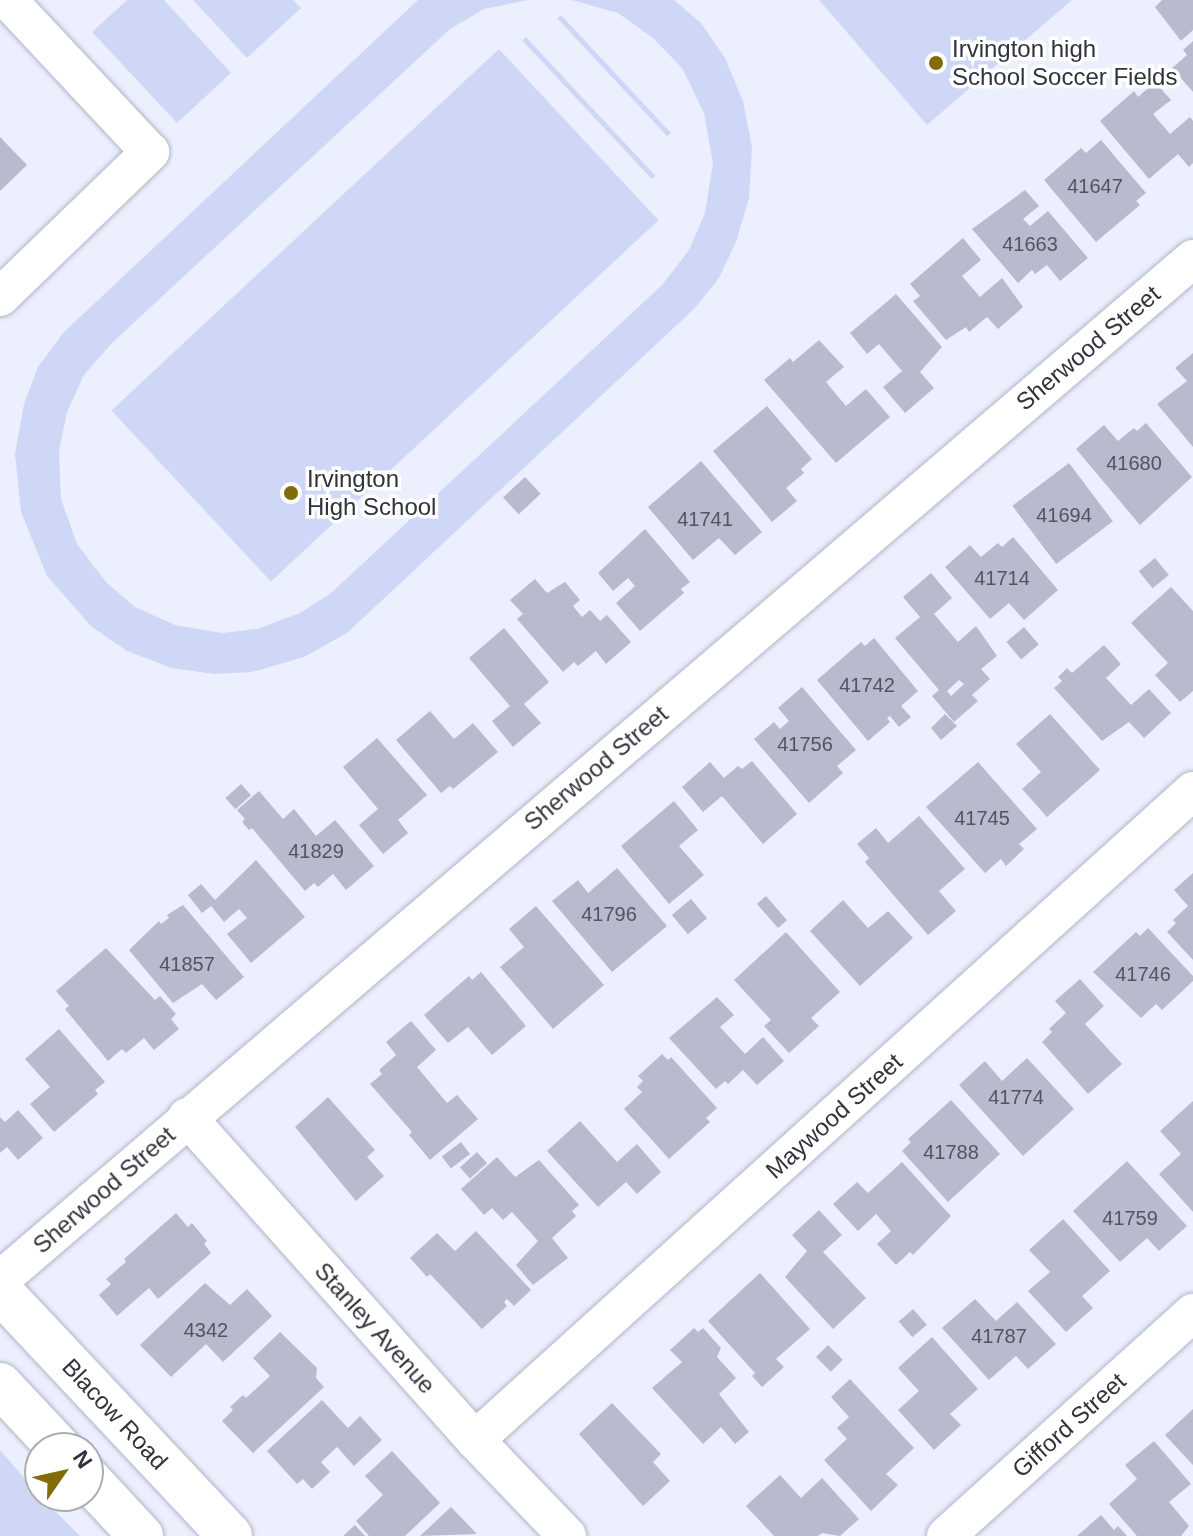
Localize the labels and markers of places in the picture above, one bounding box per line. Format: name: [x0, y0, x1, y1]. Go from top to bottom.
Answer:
place label: Irvington high School Soccer Fields: [952, 35, 1177, 91]
marker: Irvington high School Soccer Fields: [927, 54, 945, 72]
place label: Irvington High School: [307, 465, 436, 521]
marker: Irvington High School: [282, 484, 300, 502]

